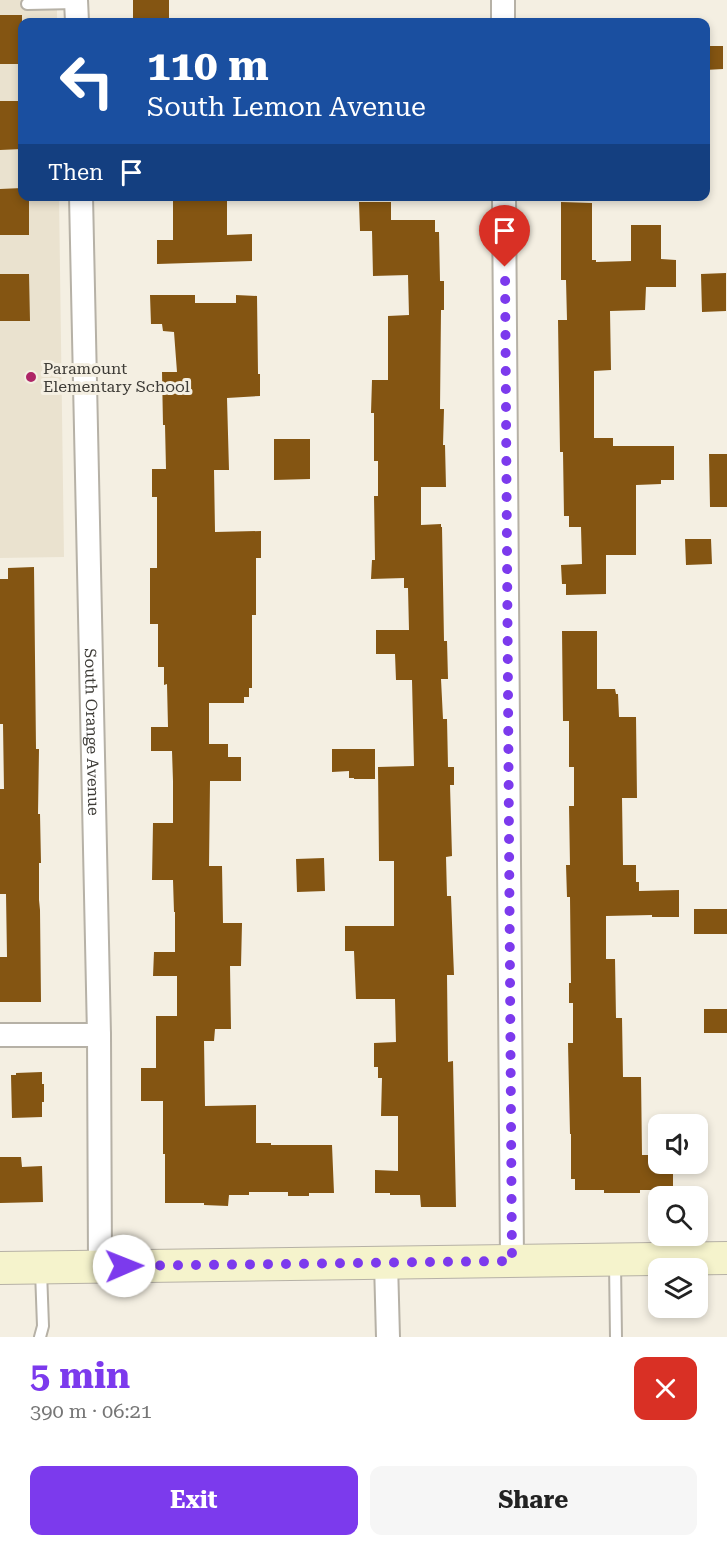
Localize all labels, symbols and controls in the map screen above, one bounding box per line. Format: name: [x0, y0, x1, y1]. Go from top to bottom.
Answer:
text: 110 m: [147, 41, 269, 90]
icon: left: [48, 42, 126, 120]
text: South Lemon Avenue: [147, 91, 426, 123]
icon: arrive: [115, 156, 148, 189]
text: Then: [48, 160, 103, 185]
pin: [479, 205, 530, 267]
icon: arrive: [488, 214, 521, 247]
place label: Paramount Elementary School: [43, 359, 190, 396]
marker: Paramount Elementary School: [24, 370, 38, 384]
street label: South Orange Avenue: [81, 648, 103, 816]
map controls: [648, 1114, 708, 1318]
button: sound: [648, 1114, 708, 1174]
button: search: [648, 1186, 708, 1246]
position arrow: [92, 1234, 156, 1298]
button: layers: [648, 1258, 708, 1318]
text: 5 min: [30, 1355, 130, 1397]
button: close: [634, 1357, 697, 1420]
text: 390 m · 06:21: [30, 1399, 152, 1423]
button: Exit: [30, 1466, 358, 1535]
button: Share: [370, 1466, 697, 1535]

